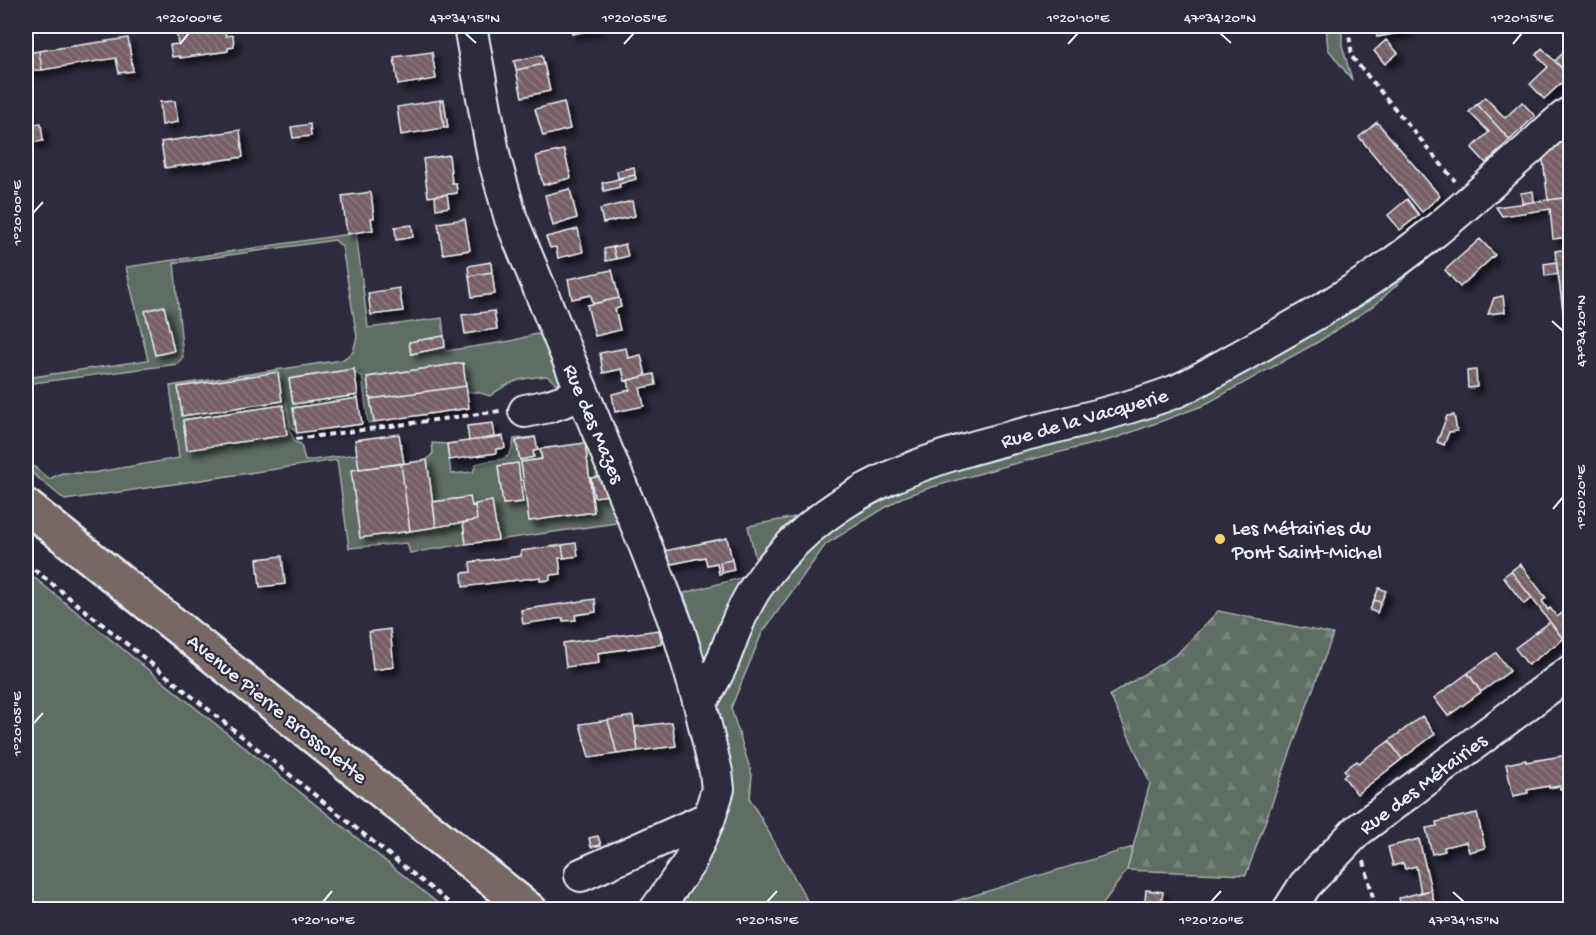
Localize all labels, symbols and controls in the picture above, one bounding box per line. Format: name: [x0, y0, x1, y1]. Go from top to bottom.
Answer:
text: 1°20'00"E: [155, 10, 222, 28]
text: 47°34'15"N: [430, 10, 500, 28]
text: 1°20'05"E: [601, 10, 667, 28]
text: 1°20'10"E: [1046, 10, 1110, 28]
text: 47°34'20"N: [1184, 10, 1256, 28]
text: 1°20'15"E: [1490, 10, 1554, 28]
text: 1°20'00"E: [9, 180, 27, 247]
text: 47°34'20"N: [1573, 295, 1591, 367]
street label: Rue des Mazes: [556, 361, 629, 489]
street label: Rue de la Vacquerie: [999, 384, 1172, 456]
text: 1°20'20"E: [1573, 464, 1591, 530]
place label: Les Métairies du Pont Saint-Michel: [1231, 518, 1382, 567]
marker: Les Métairies du Pont Saint-Michel: [1213, 532, 1227, 546]
street label: Avenue Pierre Brossolette: [181, 630, 372, 792]
text: 1°20'05"E: [9, 691, 27, 757]
street label: Rue des Métairies: [1355, 729, 1494, 842]
text: 1°20'10"E: [291, 912, 355, 930]
text: 1°20'15"E: [735, 912, 799, 930]
text: 1°20'20"E: [1178, 912, 1244, 930]
text: 47°34'15"N: [1429, 912, 1499, 930]

